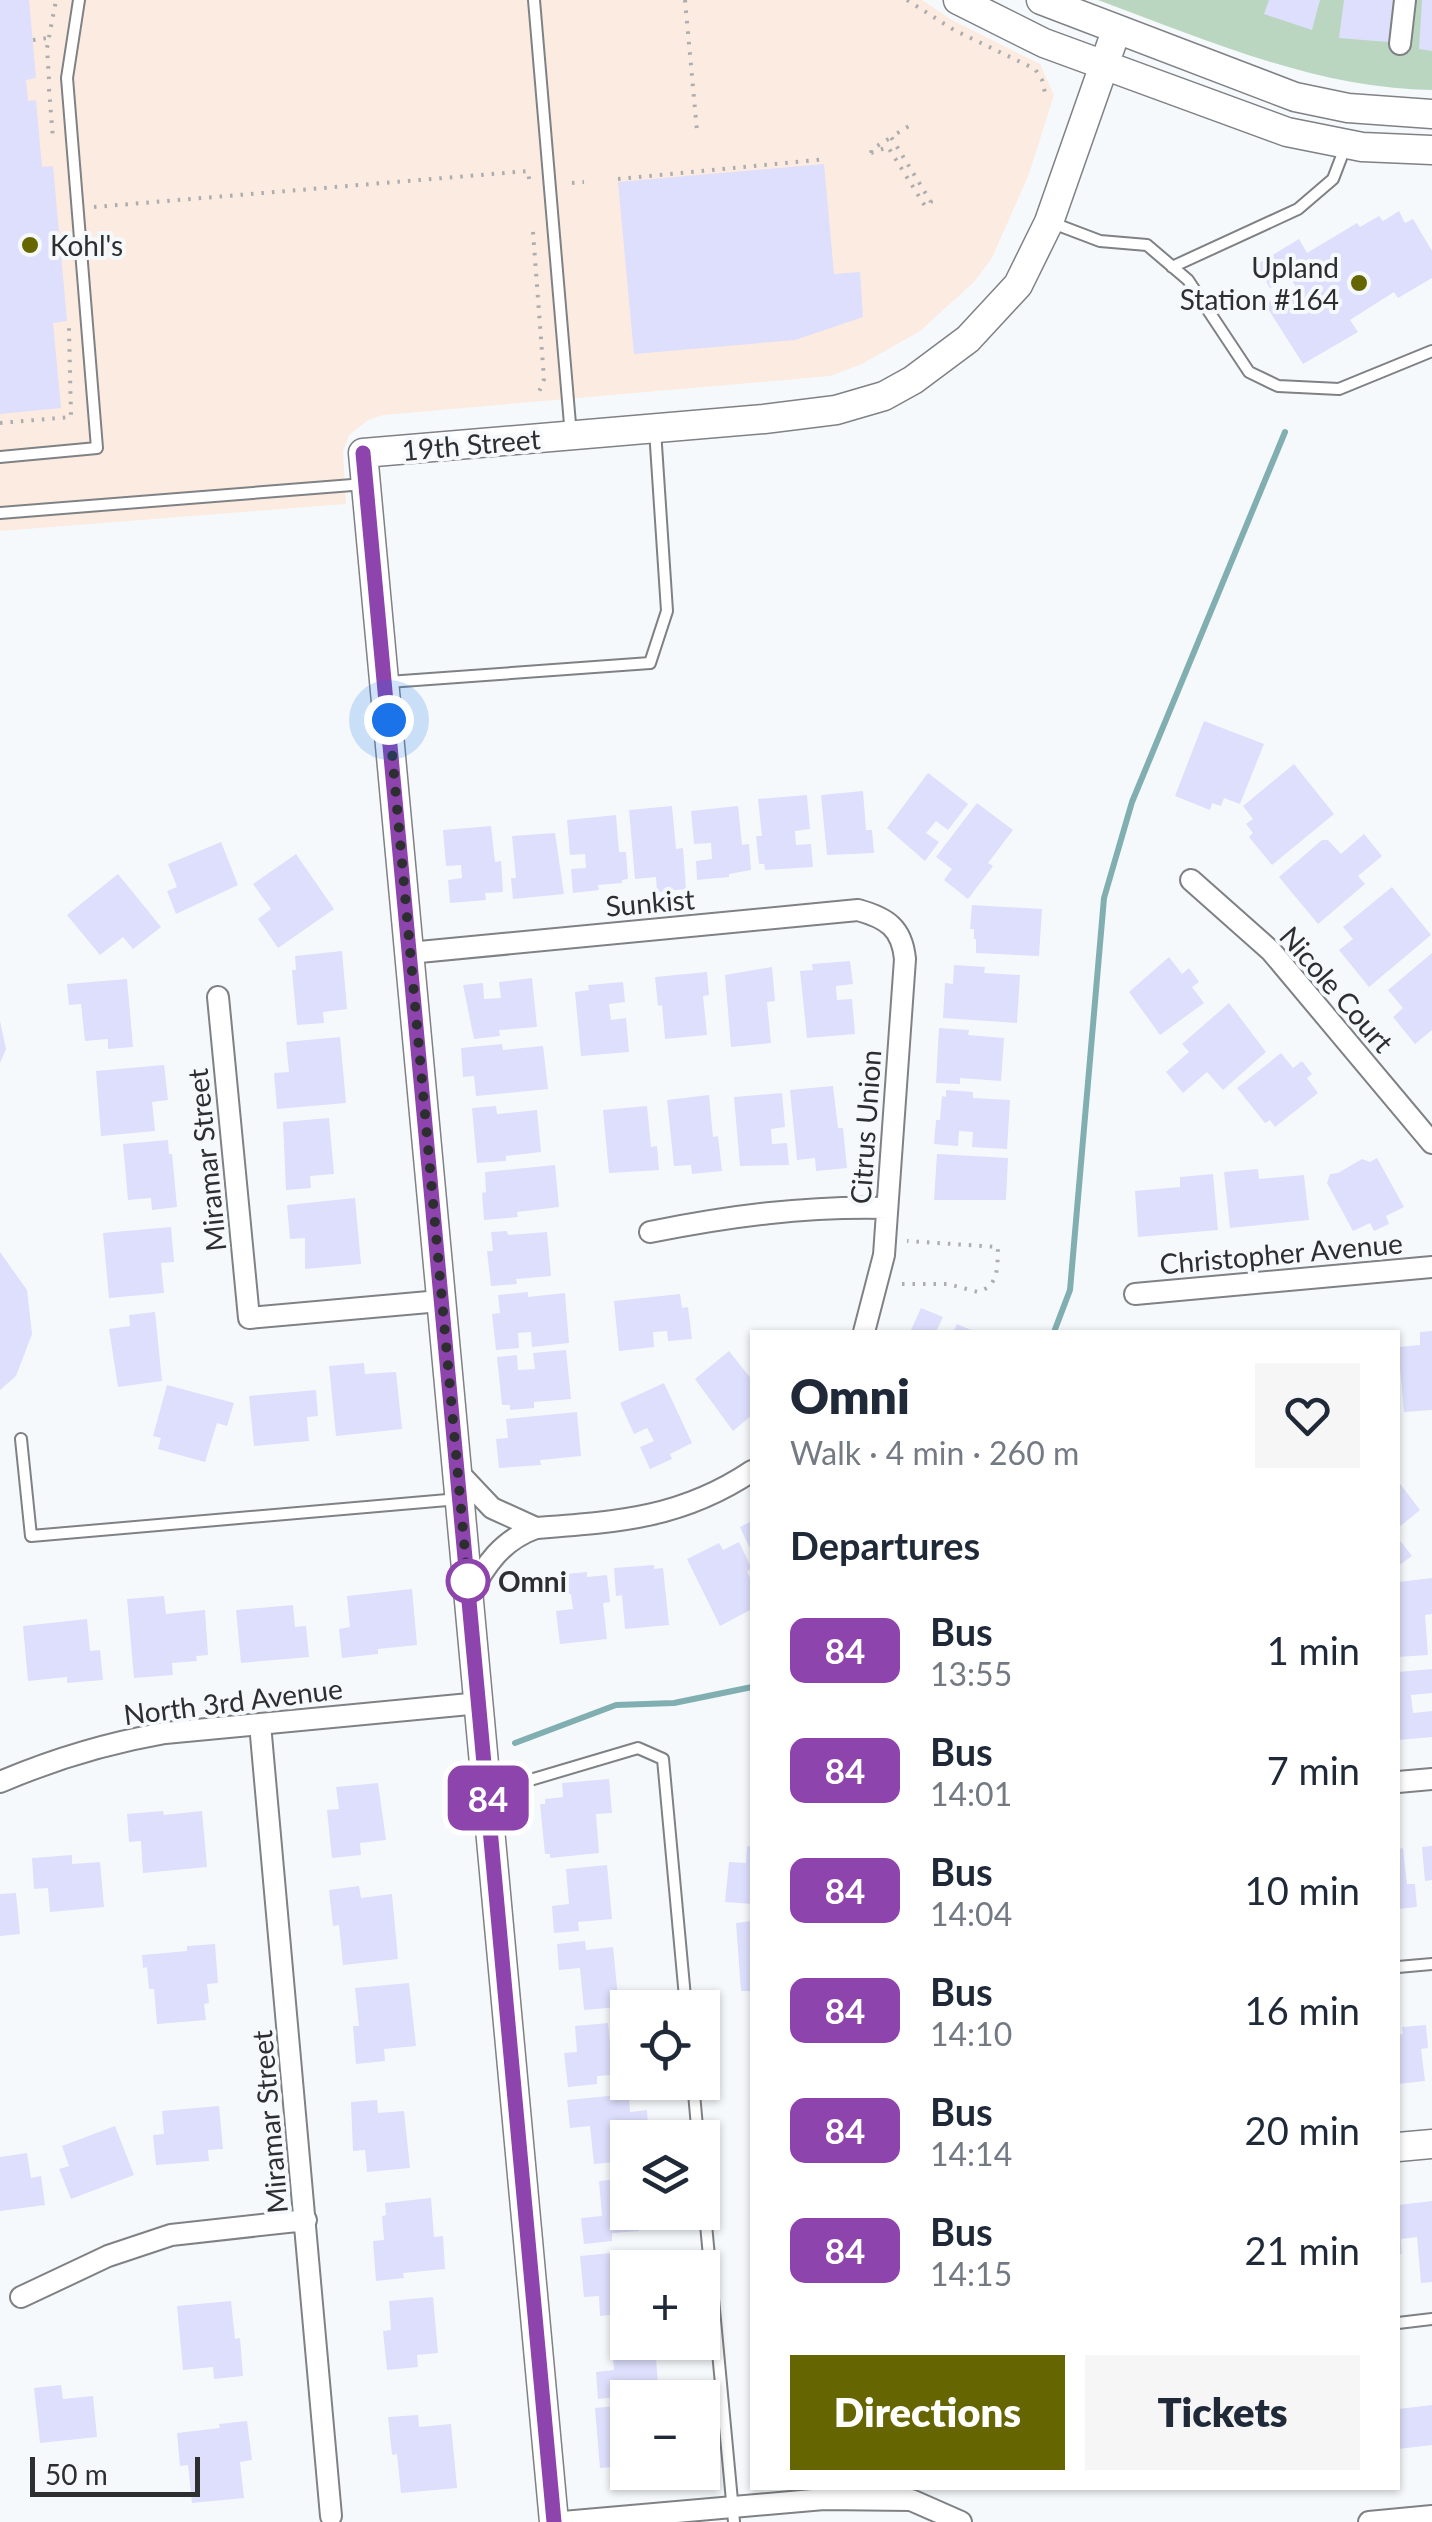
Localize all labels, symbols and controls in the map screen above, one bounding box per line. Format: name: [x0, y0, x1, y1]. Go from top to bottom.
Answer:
place label: Kohl's: [50, 228, 123, 262]
marker: Kohl's: [19, 234, 41, 256]
place label: Upland Station #164: [1180, 250, 1339, 316]
marker: Upland Station #164: [1348, 272, 1370, 294]
street label: 19th Street: [400, 421, 542, 467]
your location: [364, 695, 414, 745]
street label: Sunkist: [604, 881, 696, 923]
street label: Nicole Court: [1273, 919, 1401, 1059]
street label: Citrus Union: [843, 1049, 887, 1205]
street label: Miramar Street: [179, 1067, 233, 1253]
street label: Christopher Avenue: [1158, 1225, 1404, 1281]
button: heart: [1255, 1363, 1360, 1468]
text: Omni: [790, 1367, 910, 1424]
text: Walk · 4 min · 260 m: [790, 1433, 1079, 1472]
text: Departures: [790, 1522, 980, 1568]
marker: Omni: [447, 1560, 489, 1602]
place label: Omni: [498, 1564, 567, 1598]
text: Bus: [930, 1608, 993, 1654]
text: 1 min: [1267, 1627, 1360, 1673]
text: 84: [825, 1629, 865, 1671]
text: 13:55: [930, 1654, 1012, 1693]
street label: North 3rd Avenue: [122, 1671, 344, 1731]
text: Bus: [930, 1728, 993, 1774]
text: 7 min: [1267, 1747, 1360, 1793]
text: 84: [825, 1749, 865, 1791]
line badge: 84: [443, 1766, 533, 1830]
text: 14:01: [930, 1774, 1012, 1813]
text: 84: [468, 1777, 508, 1819]
text: Bus: [930, 1848, 993, 1894]
text: 10 min: [1245, 1867, 1360, 1913]
text: 84: [825, 1869, 865, 1911]
text: 14:04: [930, 1894, 1012, 1933]
text: Bus: [930, 1968, 993, 2014]
text: 16 min: [1245, 1987, 1360, 2033]
text: 84: [825, 1989, 865, 2031]
map controls: [610, 1990, 720, 2490]
button: locate: [610, 1990, 720, 2100]
text: 14:10: [930, 2014, 1012, 2053]
street label: Miramar Street: [244, 2029, 294, 2215]
text: Bus: [930, 2088, 993, 2134]
text: 20 min: [1245, 2107, 1360, 2153]
text: 84: [825, 2109, 865, 2151]
button: layers: [610, 2120, 720, 2230]
text: 14:14: [930, 2134, 1012, 2173]
text: Bus: [930, 2208, 993, 2254]
text: 21 min: [1245, 2227, 1360, 2273]
text: 84: [825, 2229, 865, 2271]
button: +: [610, 2250, 720, 2360]
text: 14:15: [930, 2254, 1012, 2293]
button: Directions: [790, 2355, 1065, 2470]
button: Tickets: [1085, 2355, 1360, 2470]
button: −: [610, 2380, 720, 2490]
scale bar: [30, 2452, 200, 2496]
text: 50 m: [45, 2457, 108, 2491]

